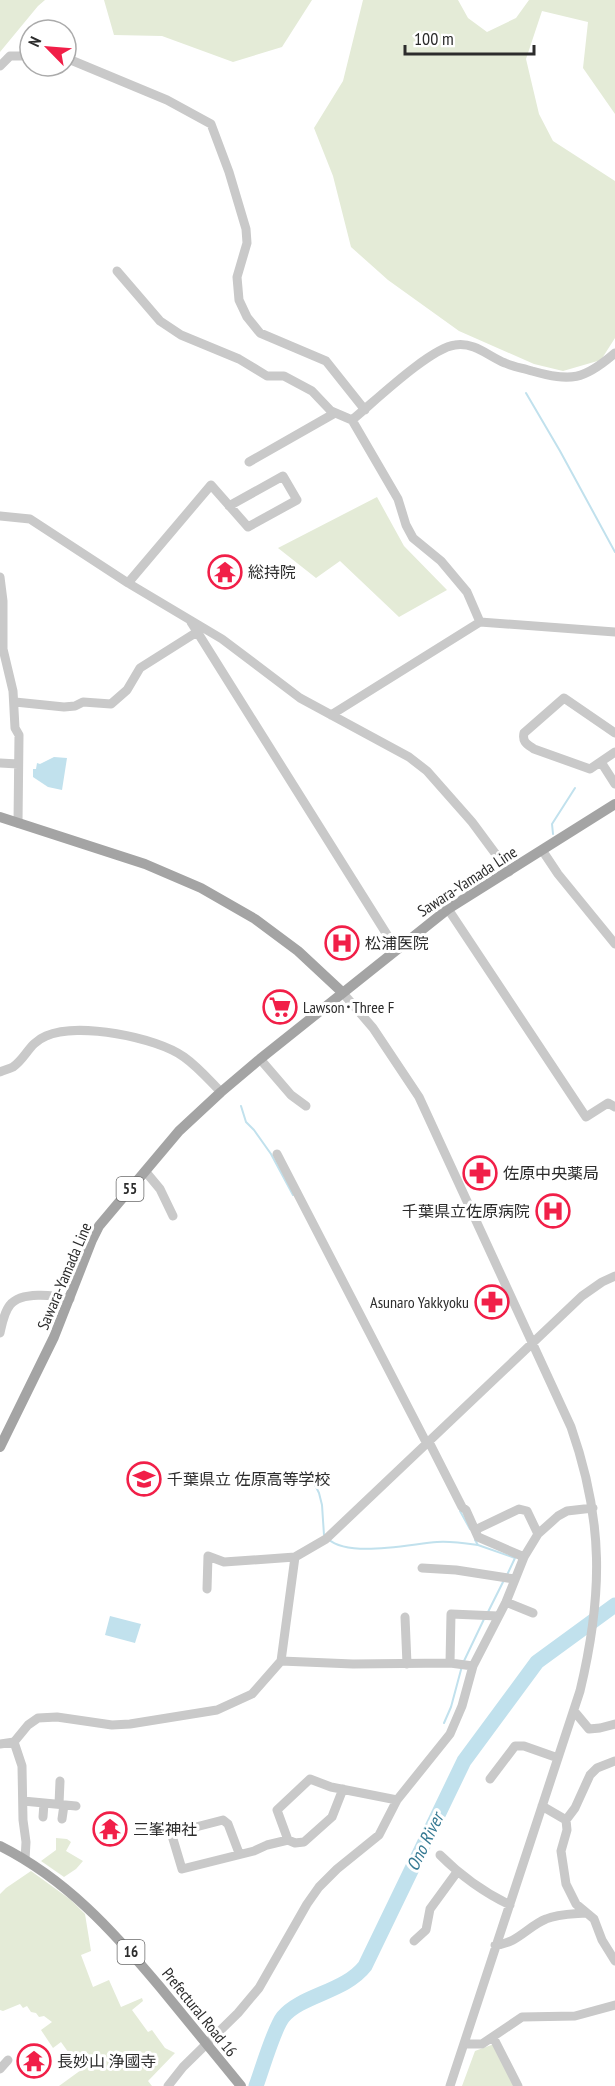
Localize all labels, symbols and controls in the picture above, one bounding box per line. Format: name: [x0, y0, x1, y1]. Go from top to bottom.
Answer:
north arrow: [18, 18, 78, 78]
scale bar: [405, 18, 534, 56]
text: 100 m: [414, 27, 454, 50]
text: N: [24, 34, 45, 50]
temple icon: 総持院: [207, 554, 243, 590]
place label: 総持院: [248, 562, 296, 582]
street label: Sawara-Yamada Line: [414, 841, 520, 921]
hospital icon: 松浦医院: [324, 925, 360, 961]
place label: 松浦医院: [365, 933, 429, 953]
supermarket icon: Lawson･Three F: [262, 989, 298, 1025]
place label: Lawson･Three F: [303, 997, 394, 1017]
pharmacy icon: 佐原中央薬局: [462, 1155, 498, 1191]
place label: 佐原中央薬局: [503, 1163, 599, 1183]
road number: 55: [116, 1177, 144, 1201]
hospital icon: 千葉県立佐原病院: [535, 1193, 571, 1229]
place label: 千葉県立佐原病院: [402, 1201, 530, 1221]
street label: Sawara-Yamada Line: [32, 1219, 96, 1333]
pharmacy icon: Asunaro Yakkyoku: [474, 1284, 510, 1320]
place label: Asunaro Yakkyoku: [370, 1292, 469, 1312]
school or university icon: 千葉県立 佐原高等学校: [126, 1461, 162, 1497]
place label: 千葉県立 佐原高等学校: [167, 1469, 330, 1489]
water label: Ono River: [401, 1806, 450, 1874]
temple icon: 三峯神社: [92, 1811, 128, 1847]
place label: 三峯神社: [133, 1819, 197, 1839]
road number: 16: [118, 1940, 144, 1964]
street label: Prefectural Road 16: [158, 1964, 242, 2060]
temple icon: 長妙山 浄國寺: [16, 2043, 52, 2079]
place label: 長妙山 浄國寺: [57, 2051, 156, 2071]

